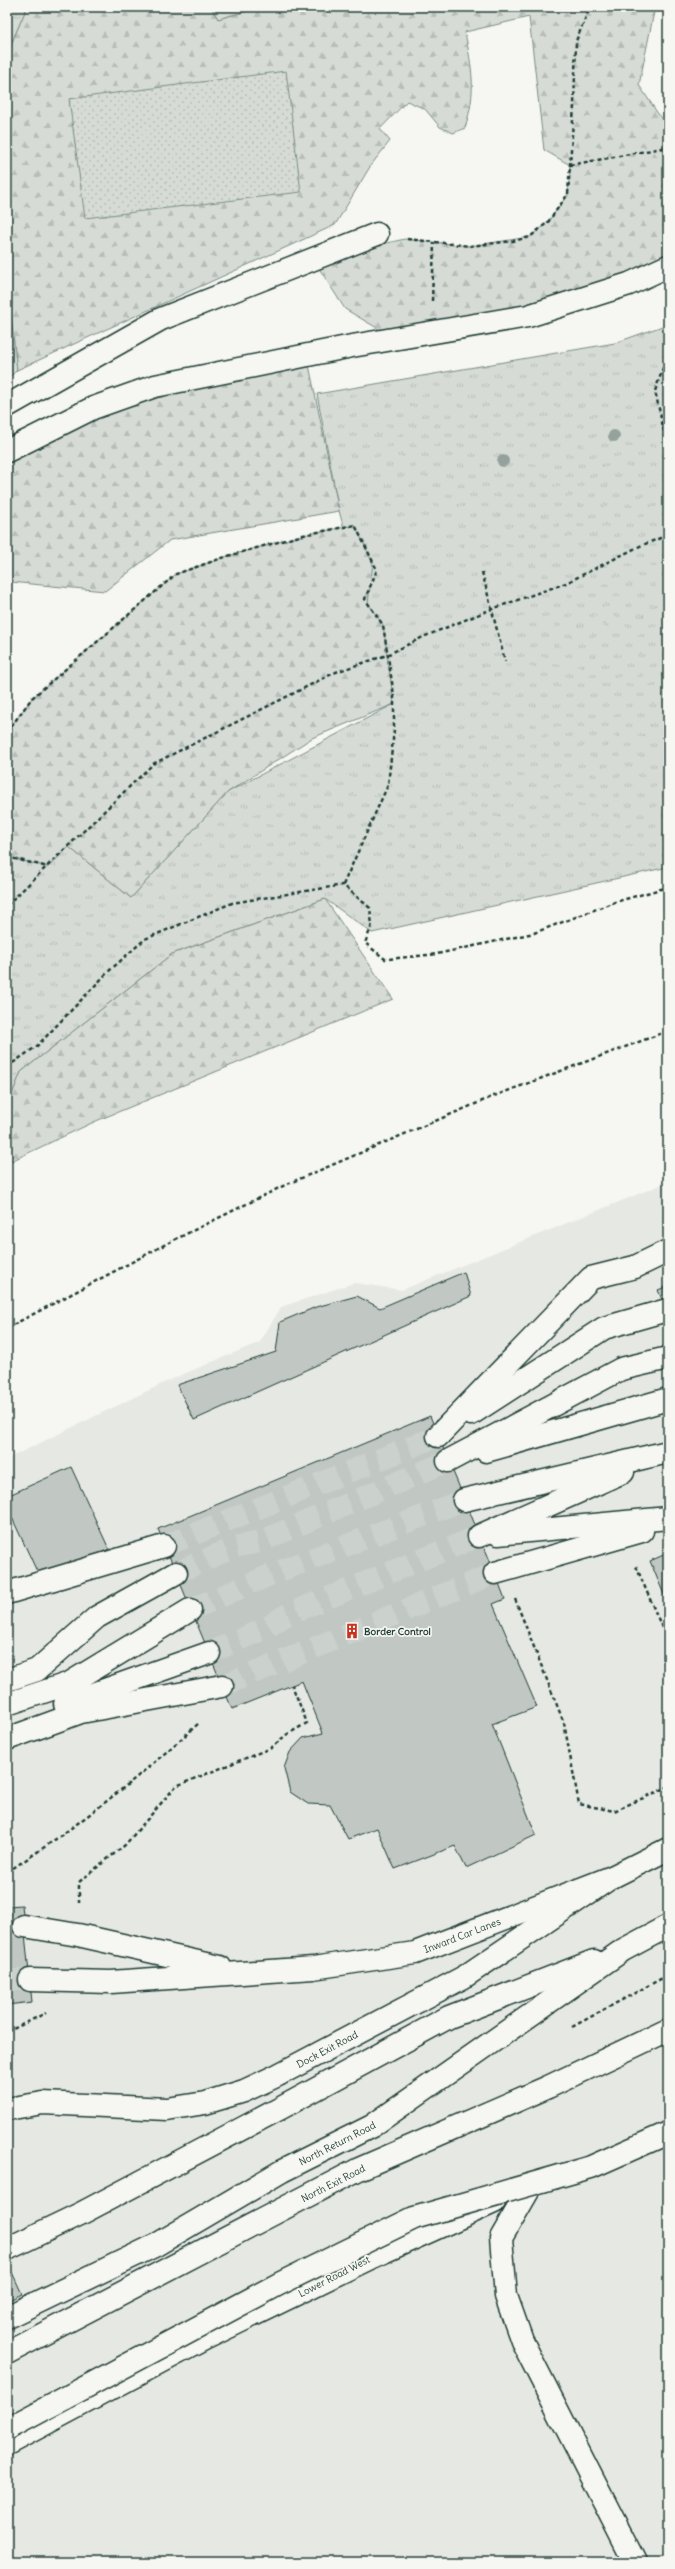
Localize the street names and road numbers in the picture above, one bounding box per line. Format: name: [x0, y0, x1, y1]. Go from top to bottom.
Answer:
street label: Inward Car Lanes: [422, 1915, 503, 1956]
street label: Dock Exit Road: [294, 2028, 360, 2071]
street label: North Return Road: [297, 2118, 378, 2168]
street label: North Exit Road: [299, 2162, 368, 2205]
street label: Lower Road West: [296, 2253, 373, 2300]

